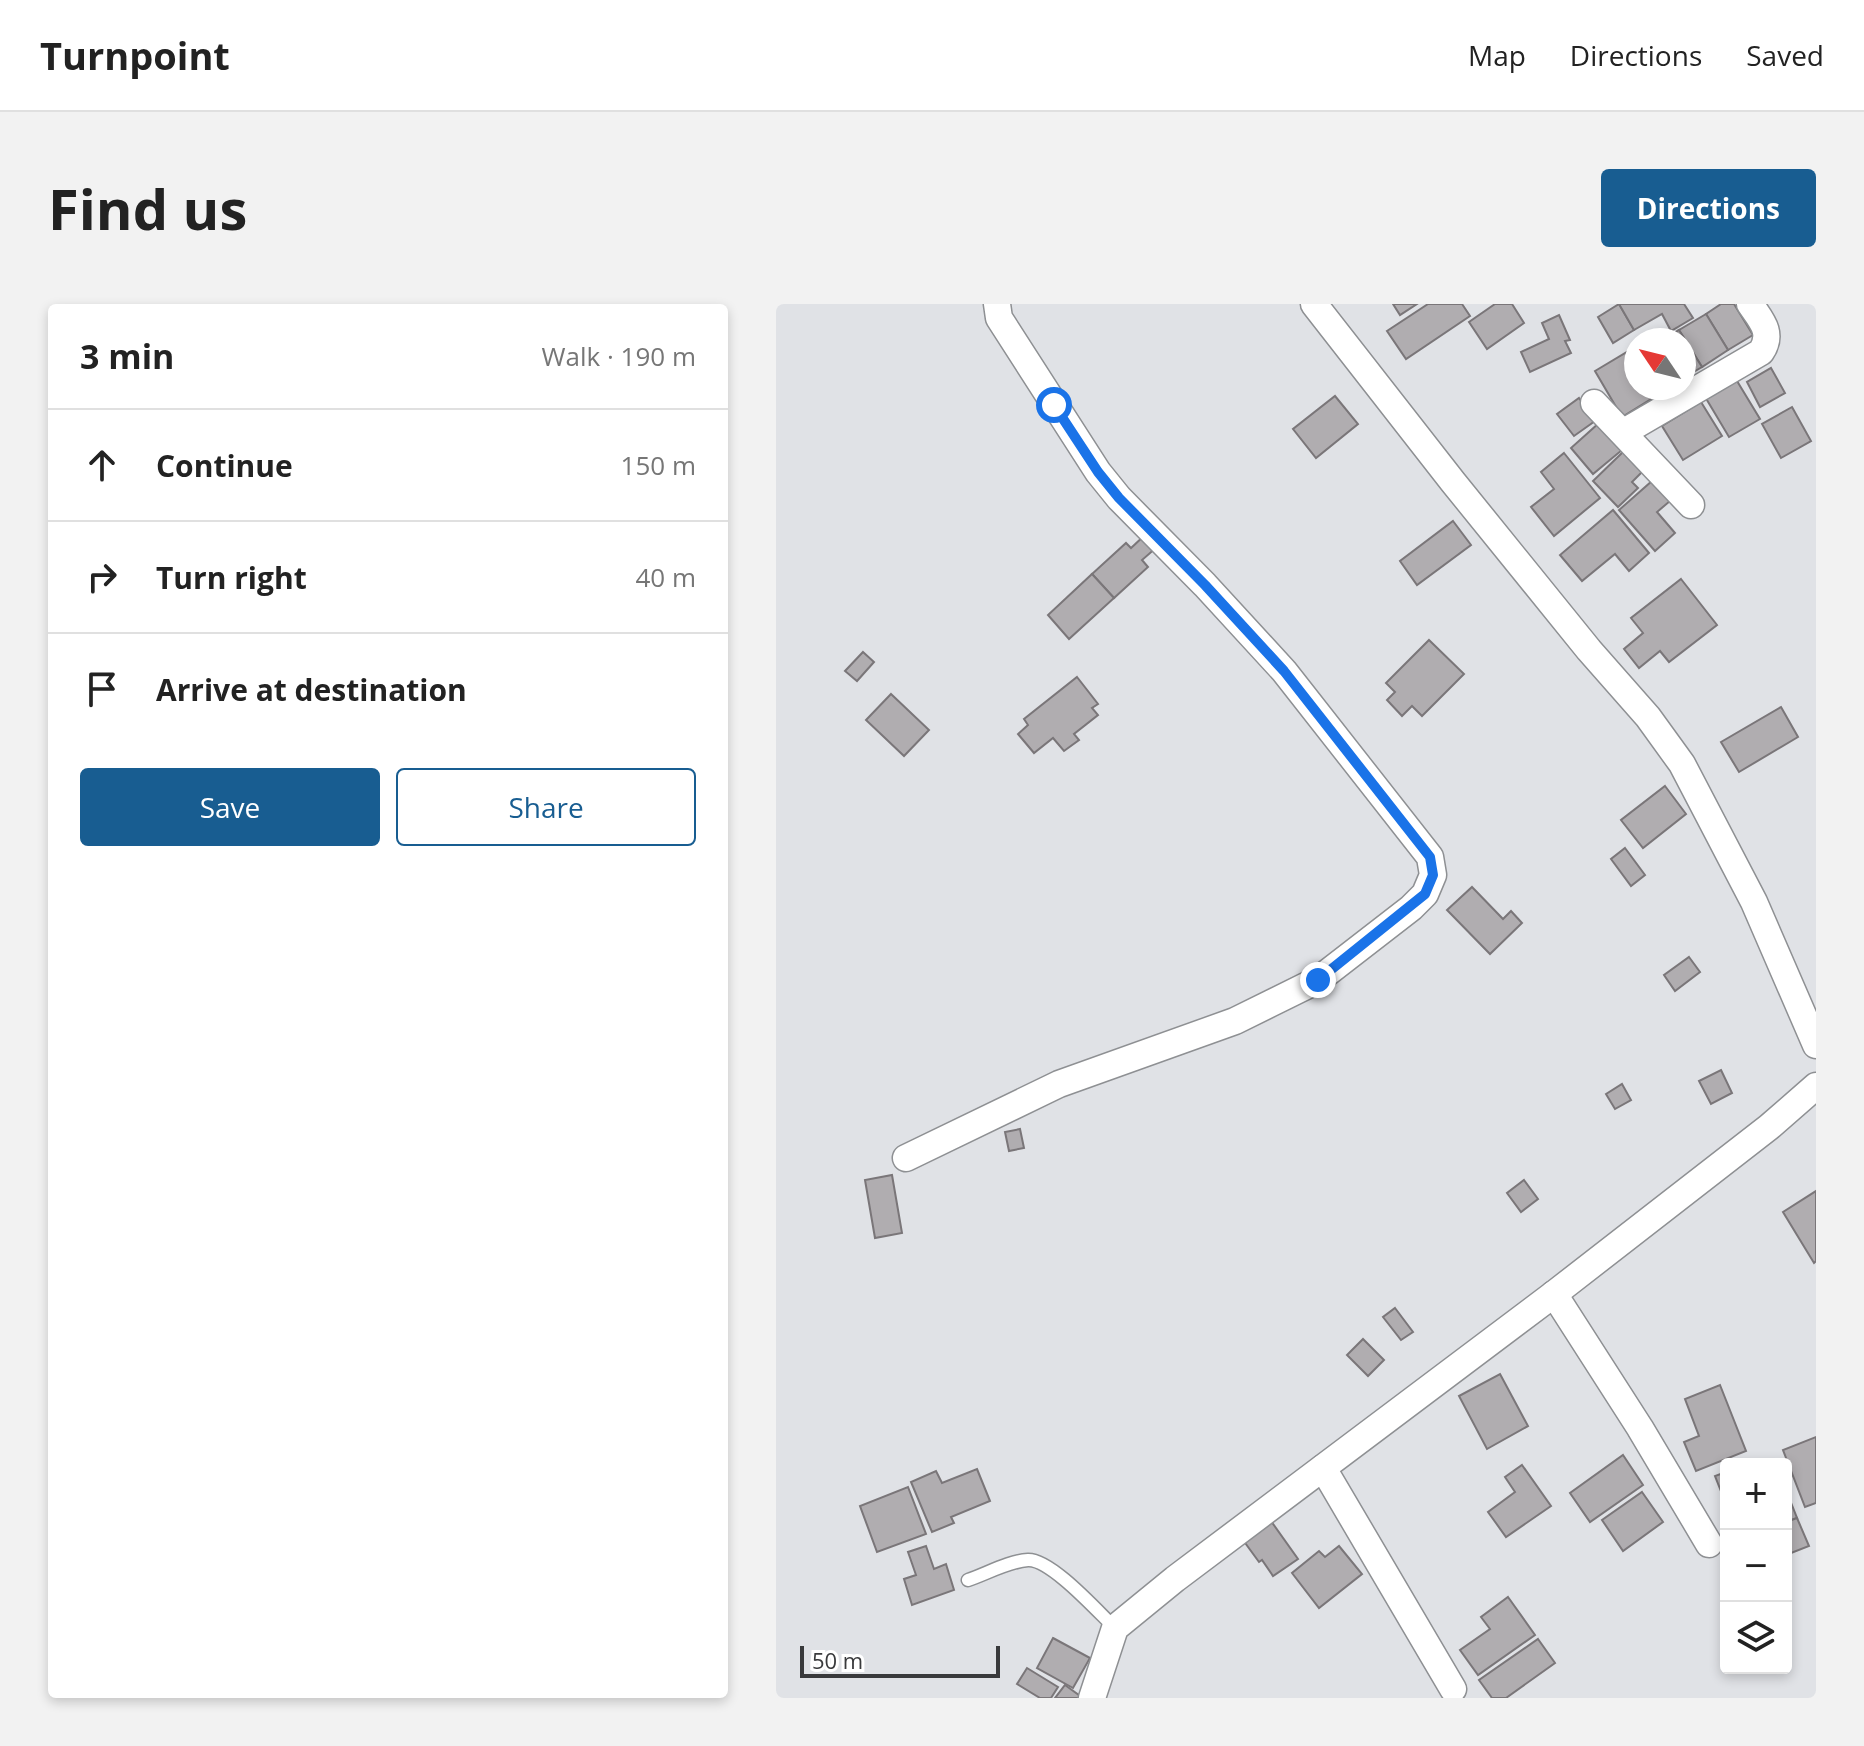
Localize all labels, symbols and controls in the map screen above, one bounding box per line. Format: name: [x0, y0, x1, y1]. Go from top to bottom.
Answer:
text: Turnpoint: [40, 29, 230, 81]
text: Map: [1468, 36, 1526, 74]
text: Directions: [1570, 36, 1702, 74]
text: Saved: [1746, 36, 1824, 74]
button: Directions: [1601, 169, 1816, 247]
text: Find us: [48, 170, 247, 246]
north arrow: [1624, 328, 1696, 400]
text: 3 min: [80, 333, 174, 379]
text: Walk · 190 m: [542, 338, 696, 374]
route start: [1036, 387, 1072, 423]
icon: ahead: [80, 443, 124, 487]
text: Continue: [156, 445, 293, 486]
text: 150 m: [621, 447, 696, 483]
icon: right: [80, 555, 124, 599]
text: Turn right: [156, 557, 307, 598]
text: 40 m: [635, 559, 696, 595]
icon: arrive: [80, 667, 124, 711]
text: Arrive at destination: [156, 669, 467, 710]
button: Save: [80, 768, 380, 846]
button: Share: [396, 768, 696, 846]
route end: [1300, 962, 1336, 998]
map controls: [1720, 1458, 1792, 1674]
button: +: [1720, 1458, 1792, 1530]
button: −: [1720, 1530, 1792, 1602]
button: layers: [1720, 1602, 1792, 1674]
scale bar: [800, 1642, 1000, 1678]
text: 50 m: [812, 1645, 863, 1675]

